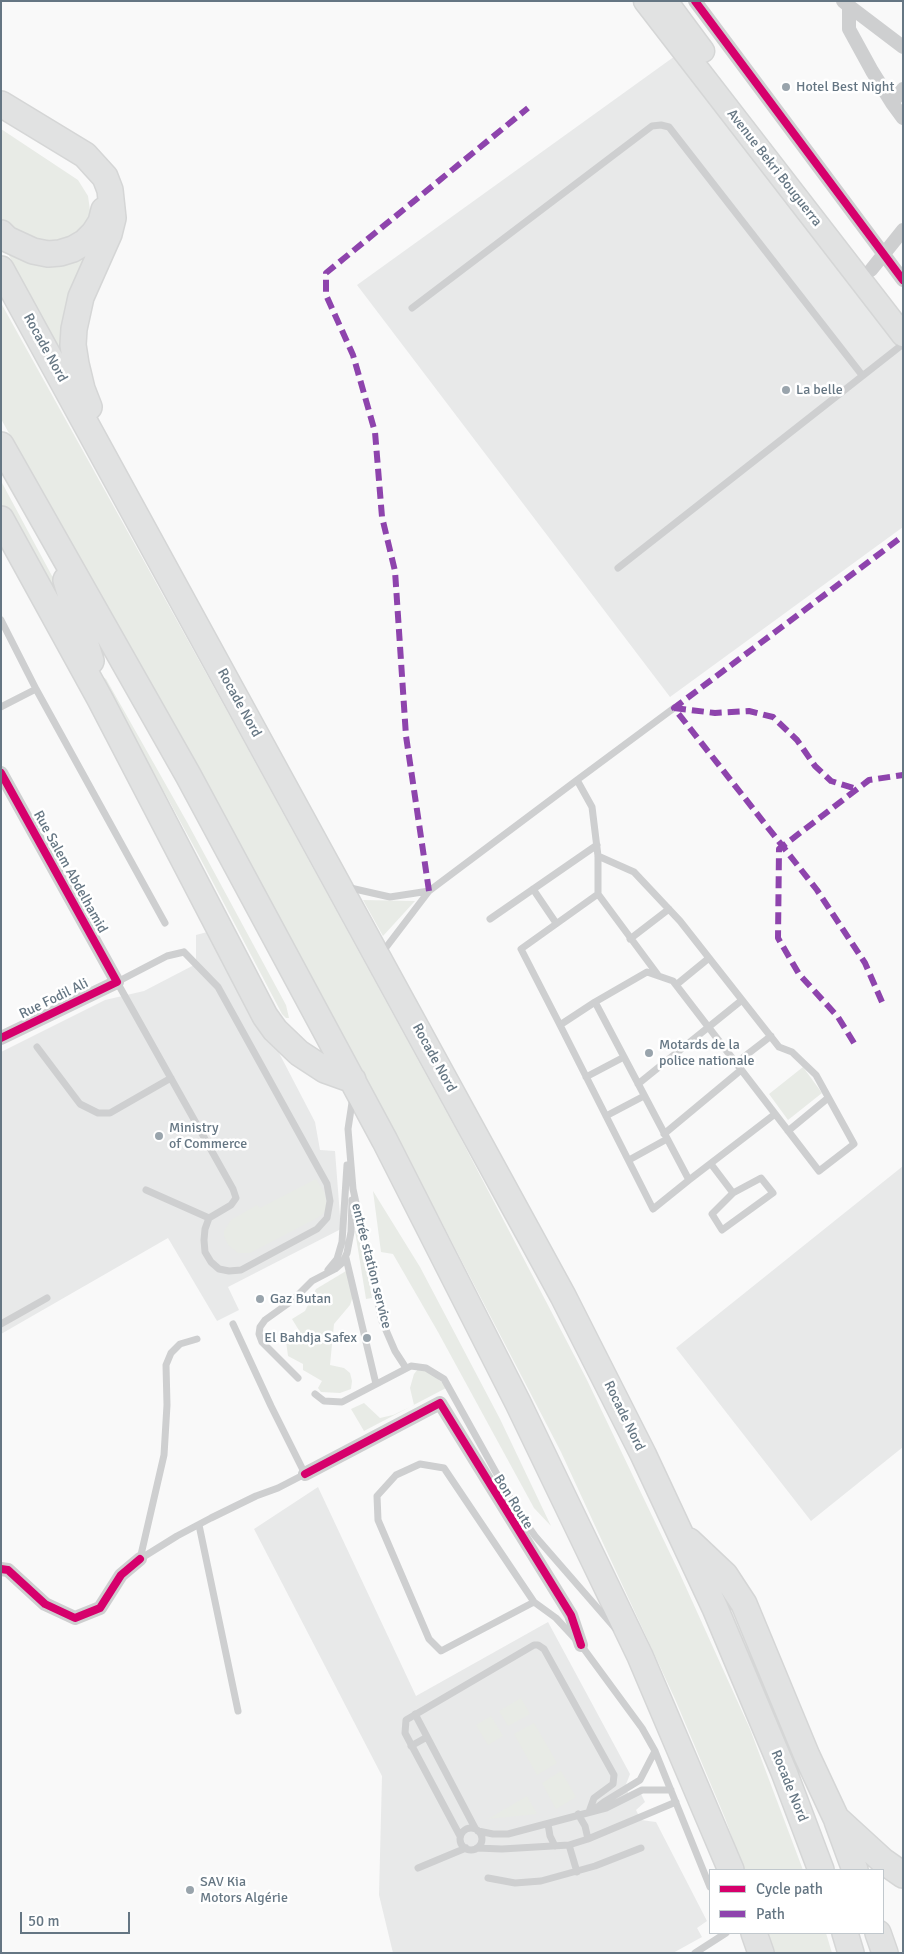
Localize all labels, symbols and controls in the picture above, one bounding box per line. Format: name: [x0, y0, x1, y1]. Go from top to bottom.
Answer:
place label: Hotel Best Night: [796, 79, 894, 95]
marker: Hotel Best Night: [780, 81, 792, 93]
street label: Avenue Bekri Bouguerra: [723, 106, 825, 230]
street label: Rocade Nord: [19, 311, 71, 385]
place label: La belle: [796, 382, 843, 398]
marker: La belle: [780, 384, 792, 396]
street label: Rocade Nord: [213, 666, 265, 740]
street label: Rue Salem Abdelhamid: [29, 808, 111, 936]
street label: Rue Fodil Ali: [17, 975, 91, 1023]
street label: Rocade Nord: [408, 1021, 460, 1095]
place label: Motards de la police nationale: [659, 1037, 755, 1070]
marker: Motards de la police nationale: [643, 1047, 655, 1059]
place label: Ministry of Commerce: [169, 1120, 247, 1152]
marker: Ministry of Commerce: [153, 1130, 165, 1142]
street label: entrée station service: [347, 1202, 395, 1330]
place label: Gaz Butan: [270, 1291, 331, 1307]
marker: Gaz Butan: [254, 1293, 266, 1305]
place label: El Bahdja Safex: [264, 1330, 357, 1346]
marker: El Bahdja Safex: [361, 1332, 373, 1344]
street label: Rocade Nord: [600, 1378, 648, 1454]
street label: Bon Route: [490, 1472, 536, 1532]
street label: Rocade Nord: [767, 1748, 811, 1824]
legend: [709, 1869, 884, 1934]
place label: SAV Kia Motors Algérie: [200, 1874, 288, 1906]
text: Cycle path: [756, 1880, 823, 1898]
marker: SAV Kia Motors Algérie: [184, 1884, 196, 1896]
scale bar: [22, 1902, 132, 1934]
text: Path: [756, 1905, 785, 1923]
text: 50 m: [28, 1912, 59, 1930]

